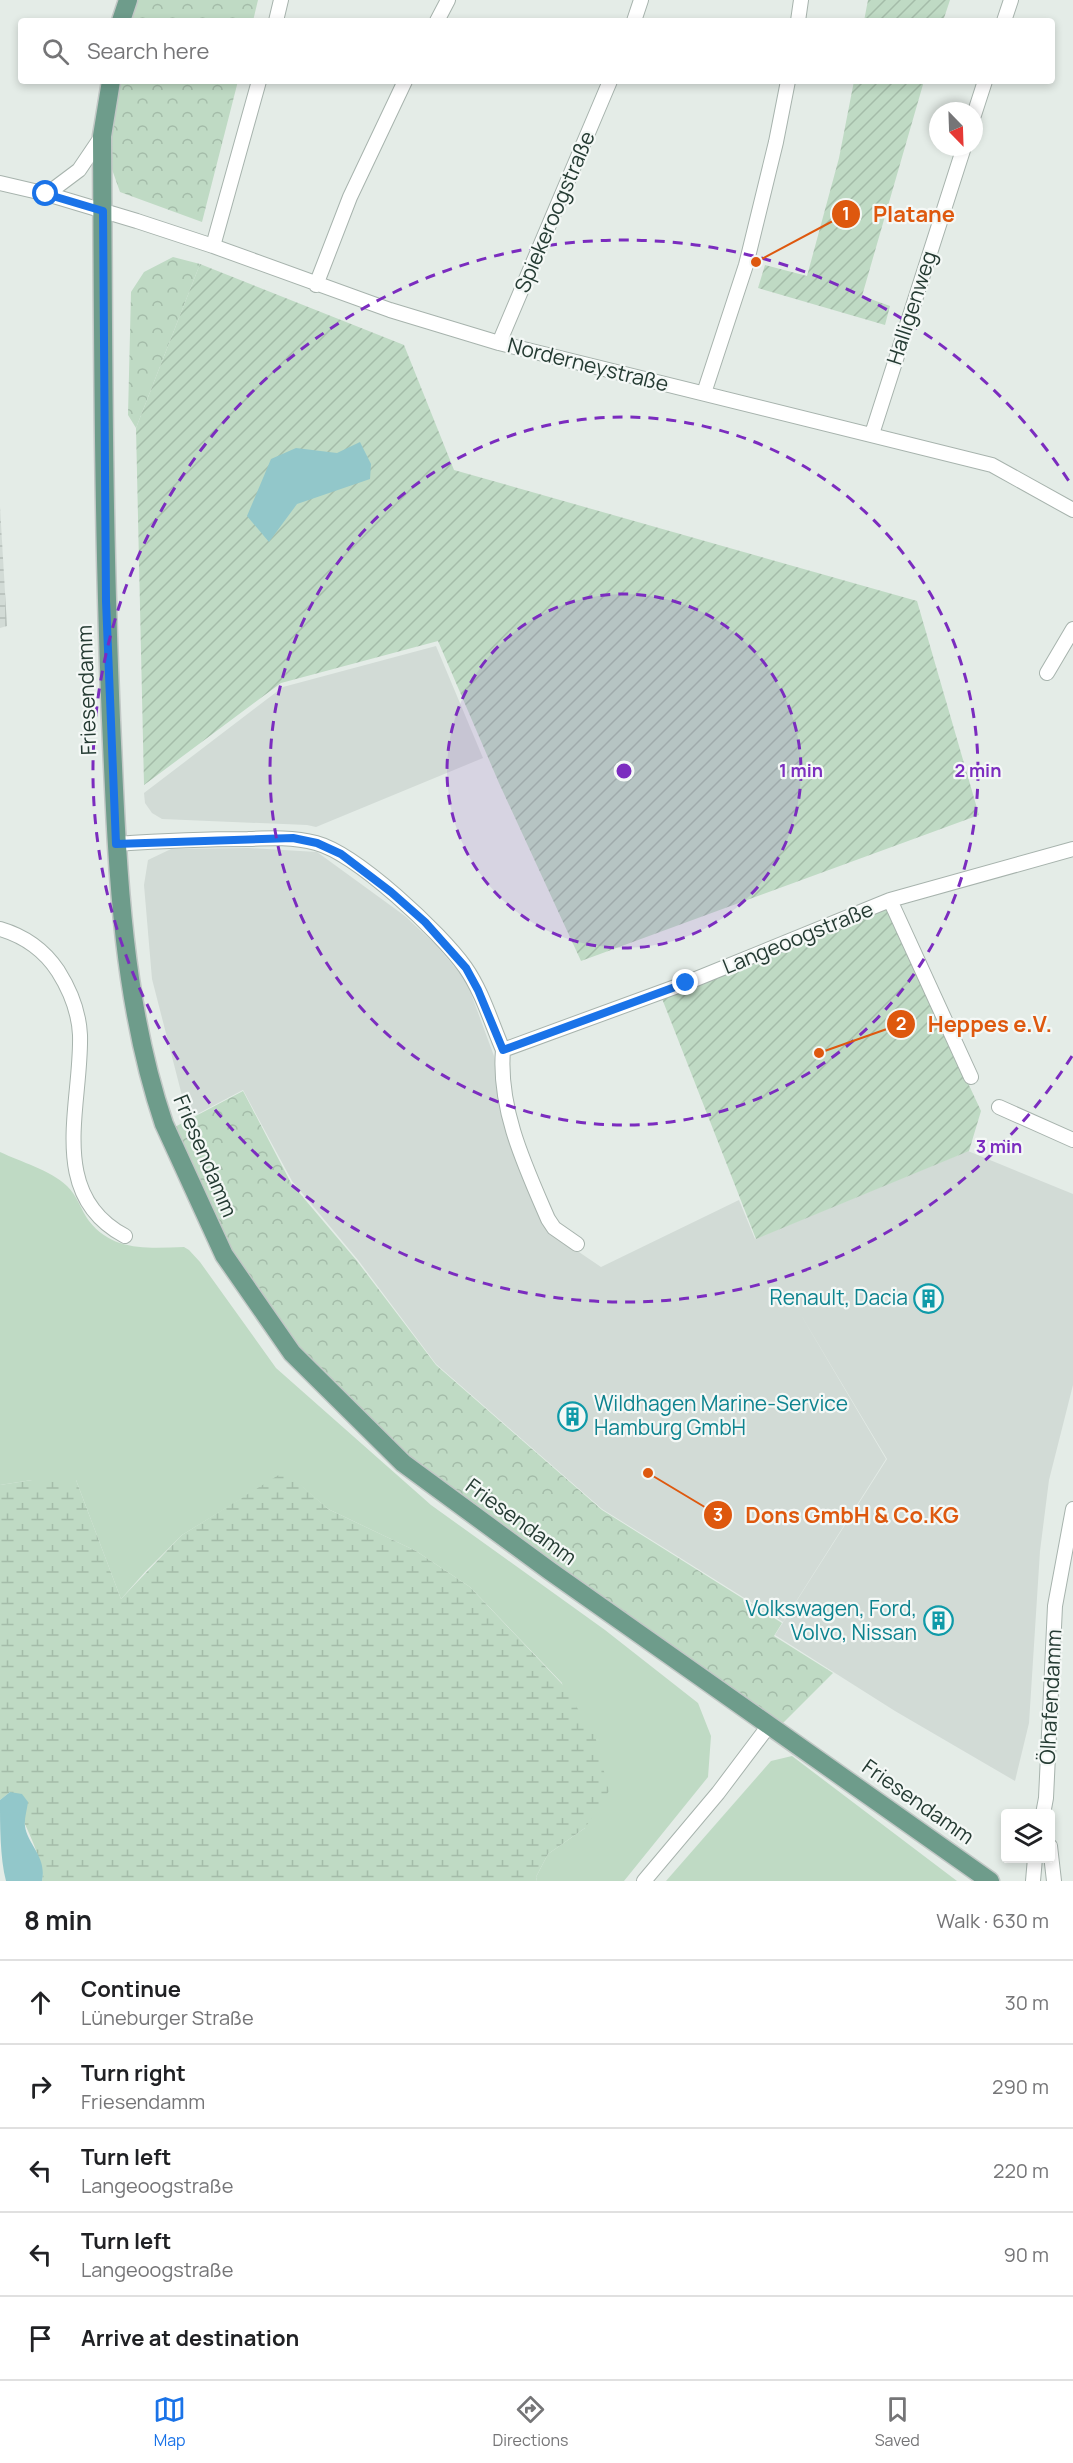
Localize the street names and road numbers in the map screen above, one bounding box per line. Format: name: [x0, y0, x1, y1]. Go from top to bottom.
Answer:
street label: Spiekeroogstraße: [507, 127, 601, 297]
street label: Halligenweg: [879, 247, 943, 368]
street label: Norderneystraße: [505, 330, 672, 398]
street label: Friesendamm: [70, 624, 102, 756]
street label: Langeoogstraße: [718, 894, 877, 980]
street label: Friesendamm: [168, 1090, 244, 1221]
street label: Friesendamm: [461, 1472, 583, 1571]
street label: Ölhafendamm: [1032, 1629, 1068, 1765]
street label: Friesendamm: [857, 1752, 980, 1850]

